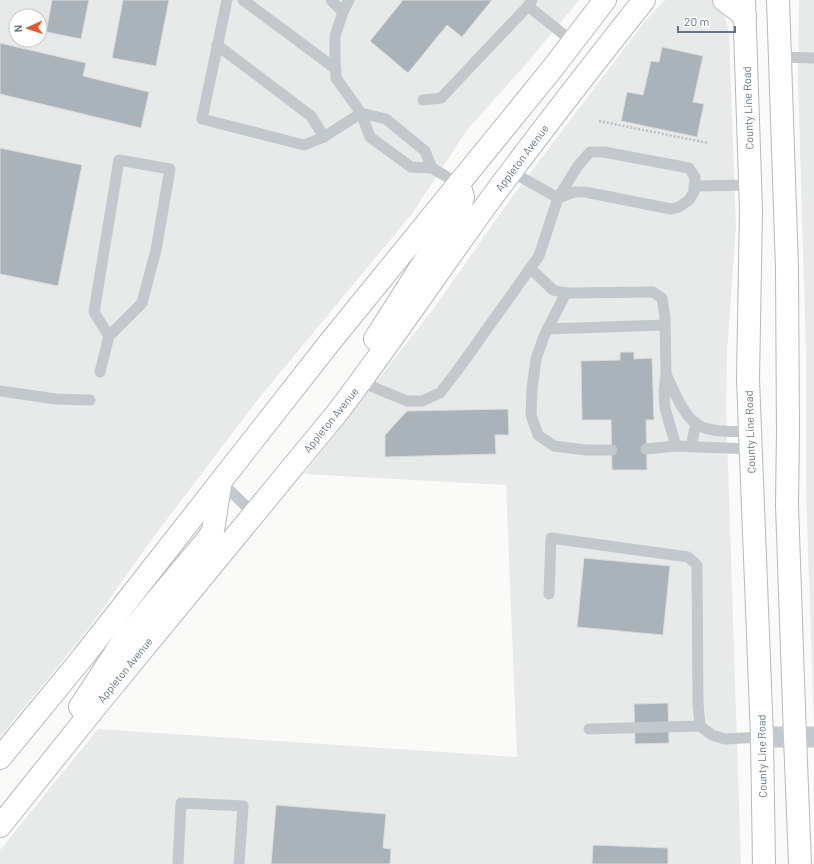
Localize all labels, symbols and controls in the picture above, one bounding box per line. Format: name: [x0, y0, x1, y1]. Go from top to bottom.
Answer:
north arrow: [8, 8, 48, 48]
scale bar: [678, 8, 735, 34]
text: 20 m: [684, 14, 710, 28]
text: N: [11, 25, 24, 33]
street label: County Line Road: [740, 66, 755, 150]
street label: Appleton Avenue: [492, 122, 551, 194]
street label: Appleton Avenue: [300, 384, 361, 455]
street label: County Line Road: [742, 390, 757, 474]
street label: Appleton Avenue: [94, 634, 155, 705]
street label: County Line Road: [754, 714, 769, 798]

